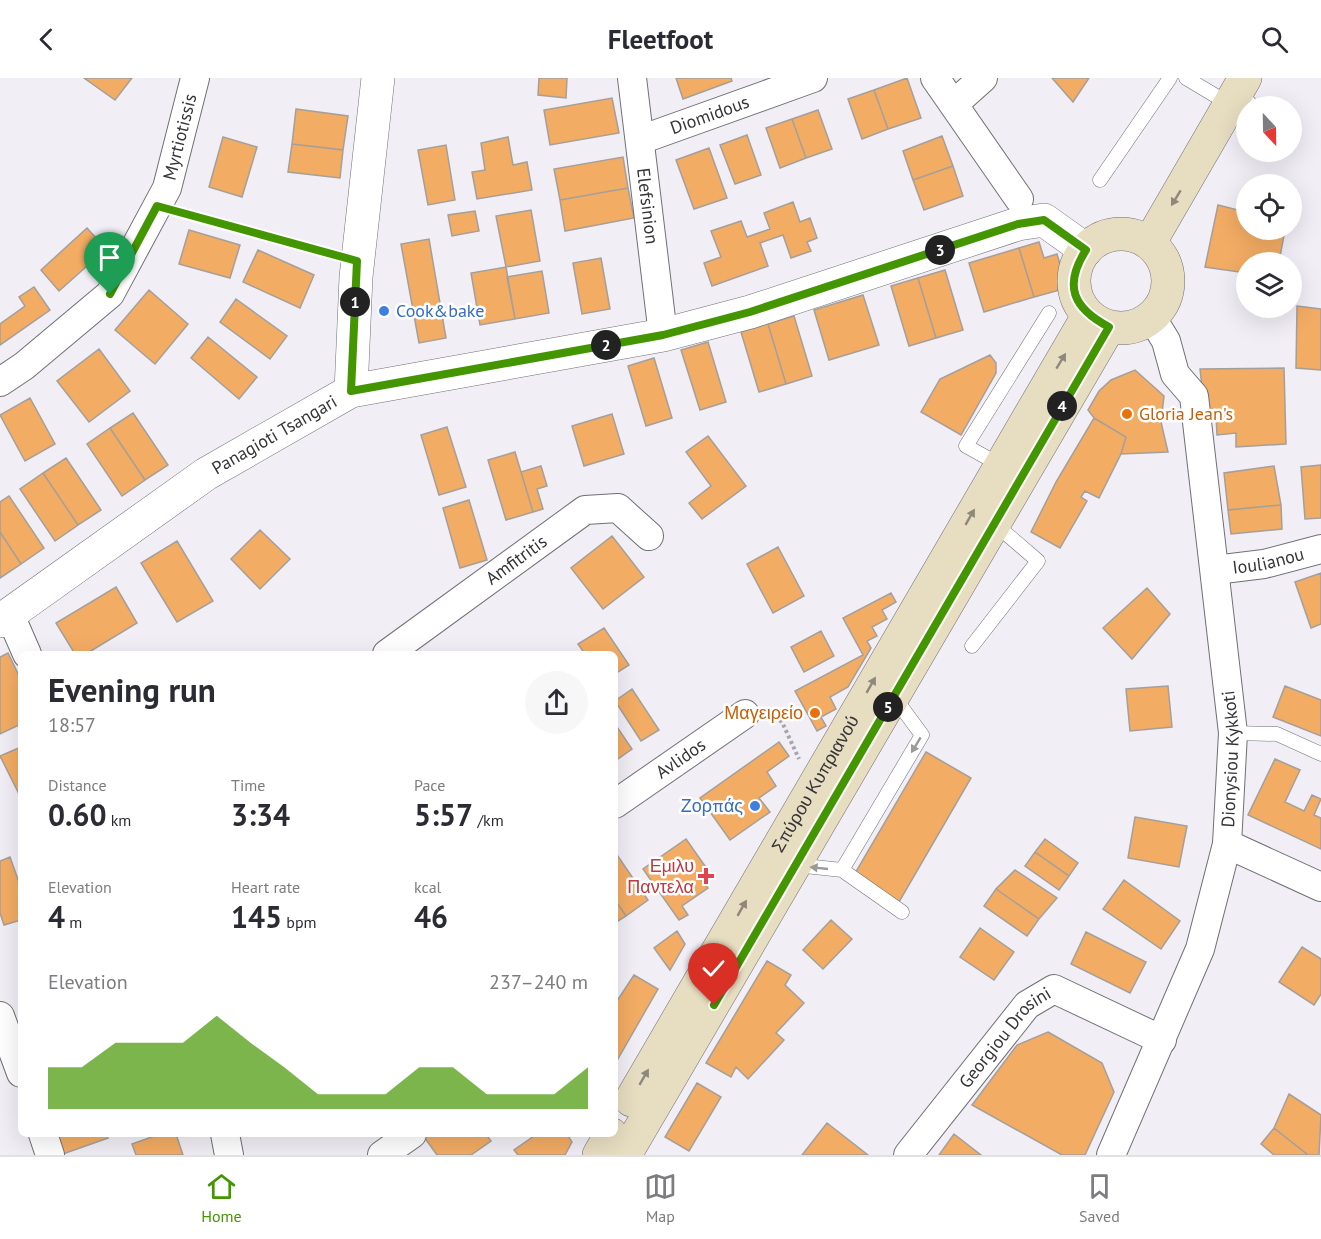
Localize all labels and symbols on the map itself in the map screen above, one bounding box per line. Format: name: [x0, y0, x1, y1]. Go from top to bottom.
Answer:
street label: Diomidous: [667, 90, 752, 139]
street label: Myrtiotissis: [157, 91, 202, 183]
north arrow: [1236, 96, 1302, 162]
street label: Elefsinion: [632, 167, 664, 245]
one-way arrow: [1171, 190, 1182, 206]
pin: [84, 232, 135, 294]
pin: 3: [925, 235, 955, 265]
pin: 1: [340, 287, 370, 317]
place label: Cook&bake: [396, 299, 484, 322]
marker: Cook&bake: [377, 304, 391, 318]
pin: 2: [591, 330, 621, 360]
one-way arrow: [1056, 353, 1067, 369]
street label: Panagioti Tsangari: [208, 389, 341, 479]
pin: 4: [1047, 391, 1077, 421]
place label: Gloria Jean's: [1139, 402, 1233, 425]
marker: Gloria Jean's: [1120, 407, 1134, 421]
one-way arrow: [964, 509, 975, 525]
street label: Amfitritis: [481, 529, 551, 590]
street label: Ioulianou: [1231, 542, 1307, 579]
one-way arrow: [866, 676, 876, 693]
street label: Dionysiou Kykkoti: [1216, 689, 1244, 828]
pin: 5: [873, 692, 903, 722]
place label: Μαγειρείο: [724, 701, 803, 724]
marker: Μαγειρείο: [808, 706, 822, 720]
street label: Σπύρου Κυπριανού: [766, 711, 864, 856]
street label: Avlidos: [651, 733, 710, 783]
one-way arrow: [911, 737, 922, 753]
place label: Ζορπάς: [681, 794, 743, 817]
marker: Ζορπάς: [748, 799, 762, 813]
place label: Εμιλυ Παντελα: [627, 854, 694, 898]
one-way arrow: [809, 863, 828, 873]
marker: Εμιλυ Παντελα: [699, 869, 713, 883]
one-way arrow: [737, 899, 747, 916]
pin: [688, 943, 739, 1005]
street label: Georgiou Drosini: [954, 981, 1055, 1093]
one-way arrow: [639, 1069, 650, 1085]

